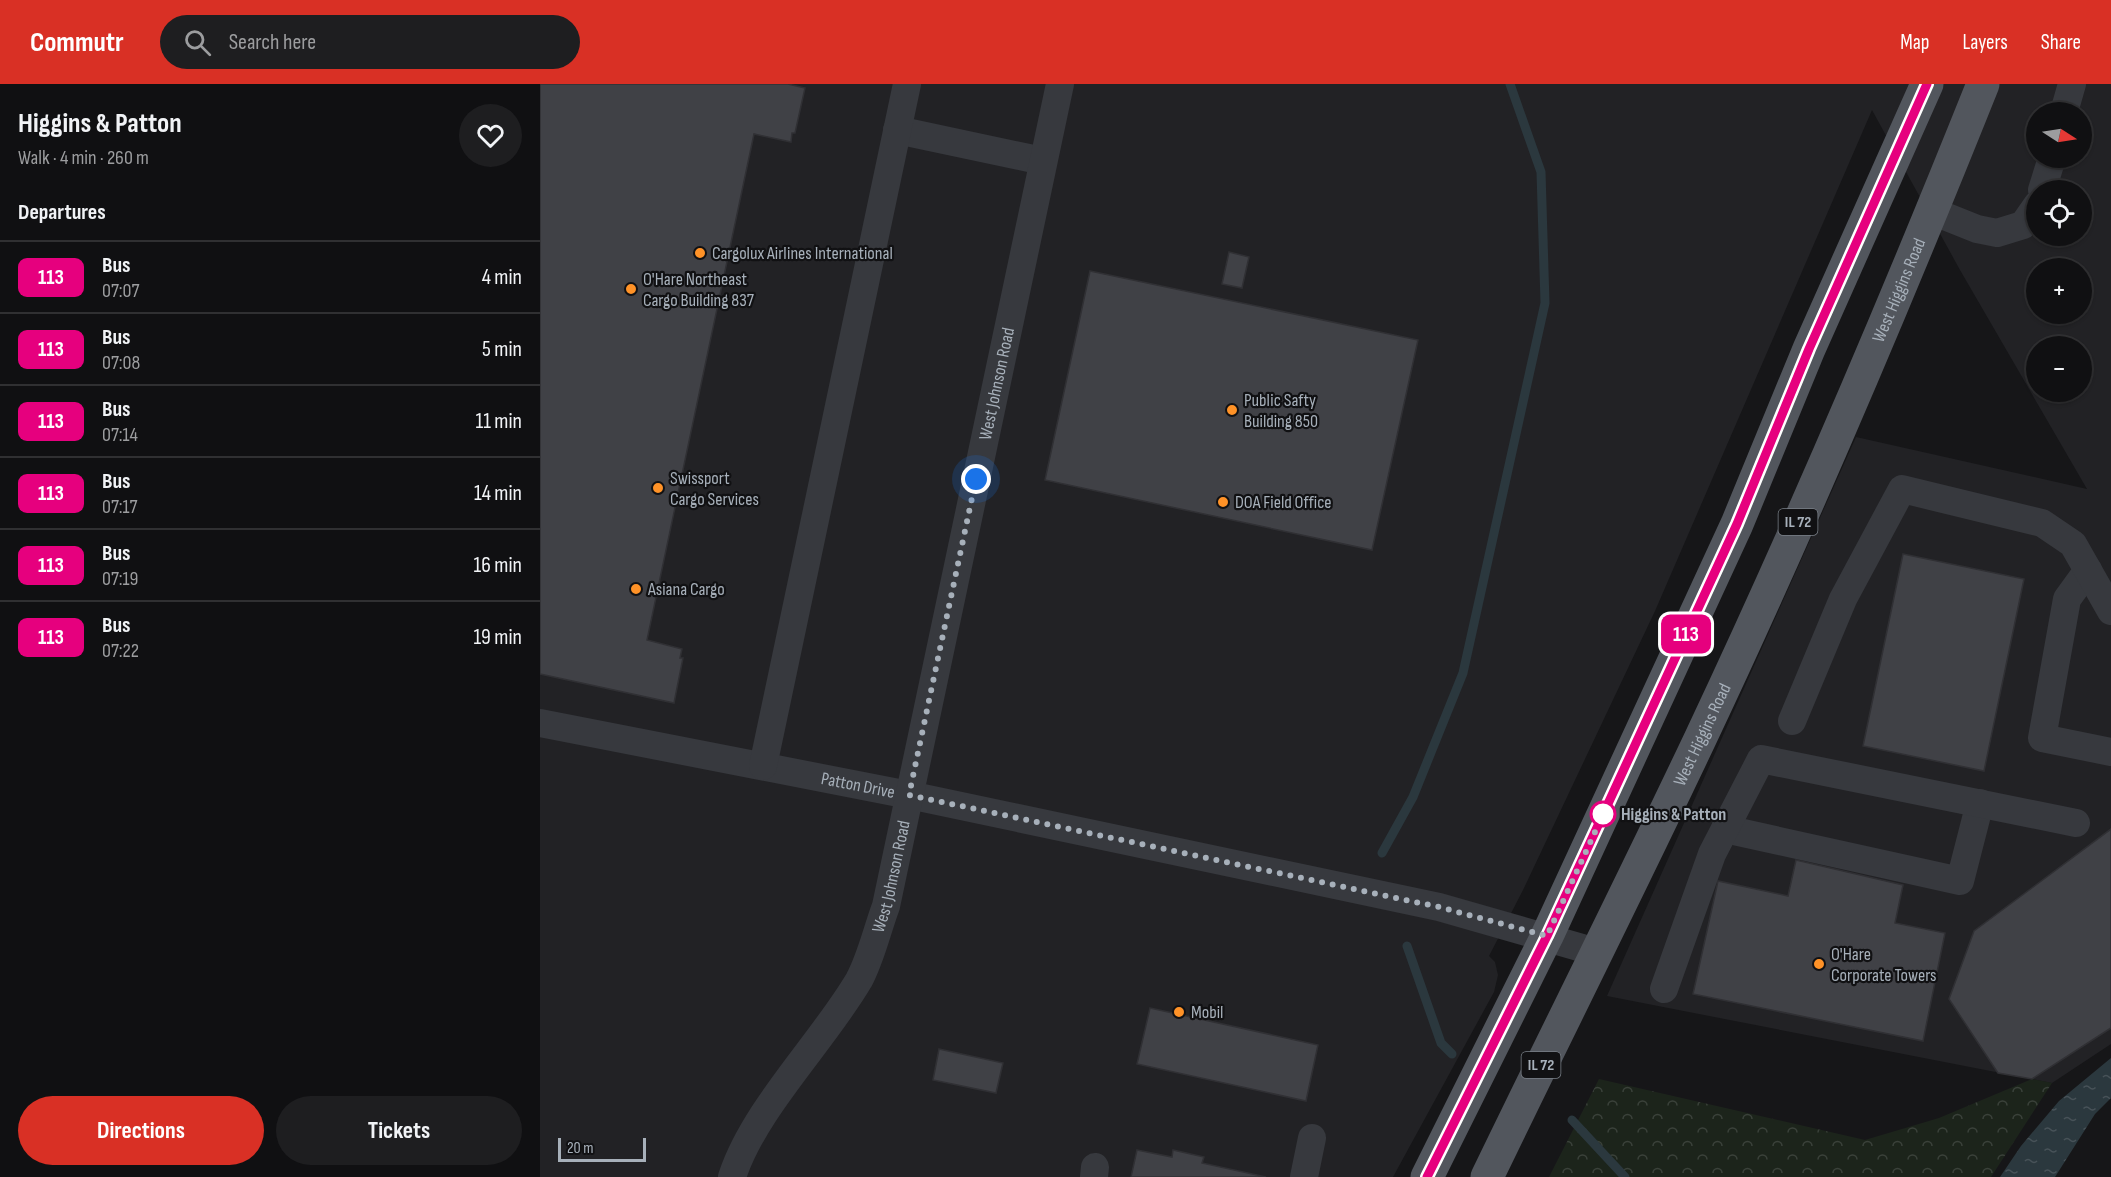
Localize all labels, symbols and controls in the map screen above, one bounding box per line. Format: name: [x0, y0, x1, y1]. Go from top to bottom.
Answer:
search box: [160, 15, 580, 69]
text: Commutr: [30, 26, 124, 59]
icon: search: [181, 26, 214, 59]
text: Search here: [229, 29, 316, 56]
text: Map: [1900, 30, 1929, 55]
text: Layers: [1962, 30, 2008, 55]
text: Share: [2041, 30, 2081, 55]
north arrow: [2026, 102, 2092, 168]
map controls: [2026, 102, 2092, 402]
button: heart: [459, 104, 522, 167]
text: Higgins & Patton: [18, 107, 182, 140]
text: Walk · 4 min · 260 m: [18, 146, 149, 170]
button: locate: [2026, 180, 2092, 246]
text: Departures: [18, 199, 106, 226]
street label: West Higgins Road: [1868, 235, 1930, 345]
place label: Cargolux Airlines International: [712, 243, 893, 264]
marker: Cargolux Airlines International: [693, 246, 707, 260]
text: Bus: [102, 252, 131, 279]
button: +: [2026, 258, 2092, 324]
text: 4 min: [482, 264, 522, 291]
text: 113: [38, 265, 64, 290]
place label: O'Hare Northeast Cargo Building 837: [643, 269, 755, 311]
text: 07:07: [102, 279, 139, 303]
marker: O'Hare Northeast Cargo Building 837: [624, 282, 638, 296]
text: Bus: [102, 324, 131, 351]
street label: West Johnson Road: [974, 325, 1019, 442]
text: 5 min: [482, 336, 522, 363]
button: −: [2026, 336, 2092, 402]
text: 113: [38, 337, 64, 362]
text: 07:08: [102, 351, 140, 375]
place label: Public Safty Building 850: [1244, 390, 1318, 432]
text: Bus: [102, 396, 131, 423]
marker: Public Safty Building 850: [1225, 403, 1239, 417]
text: 11 min: [475, 408, 522, 435]
text: 113: [38, 409, 64, 434]
text: 07:14: [102, 423, 138, 447]
your location: [961, 464, 991, 494]
text: Bus: [102, 468, 131, 495]
place label: Swissport Cargo Services: [670, 468, 759, 510]
text: 14 min: [474, 480, 522, 507]
text: 113: [38, 481, 64, 506]
marker: Swissport Cargo Services: [651, 481, 665, 495]
place label: DOA Field Office: [1235, 492, 1332, 513]
text: 07:17: [102, 495, 137, 519]
marker: DOA Field Office: [1216, 495, 1230, 509]
road number: IL 72: [1778, 509, 1818, 535]
text: Bus: [102, 540, 131, 567]
text: 16 min: [474, 552, 522, 579]
text: 113: [38, 553, 64, 578]
text: 07:19: [102, 567, 138, 591]
place label: Asiana Cargo: [647, 579, 725, 600]
marker: Asiana Cargo: [629, 582, 643, 596]
text: Bus: [102, 612, 131, 639]
line badge: 113: [1652, 614, 1720, 654]
text: 113: [1673, 622, 1699, 647]
text: 19 min: [473, 624, 522, 651]
text: 113: [38, 625, 64, 650]
text: 07:22: [102, 639, 139, 663]
street label: West Higgins Road: [1669, 680, 1735, 789]
street label: Patton Drive: [819, 768, 897, 803]
marker: Higgins & Patton: [1590, 801, 1616, 827]
place label: Higgins & Patton: [1621, 804, 1726, 825]
street label: West Johnson Road: [867, 818, 914, 935]
place label: O'Hare Corporate Towers: [1831, 944, 1937, 986]
marker: O'Hare Corporate Towers: [1812, 957, 1826, 971]
place label: Mobil: [1191, 1002, 1223, 1023]
marker: Mobil: [1172, 1005, 1186, 1019]
road number: IL 72: [1522, 1052, 1560, 1078]
button: Directions: [18, 1096, 264, 1165]
button: Tickets: [276, 1096, 522, 1165]
scale bar: [558, 1135, 646, 1162]
text: 20 m: [567, 1139, 594, 1158]

